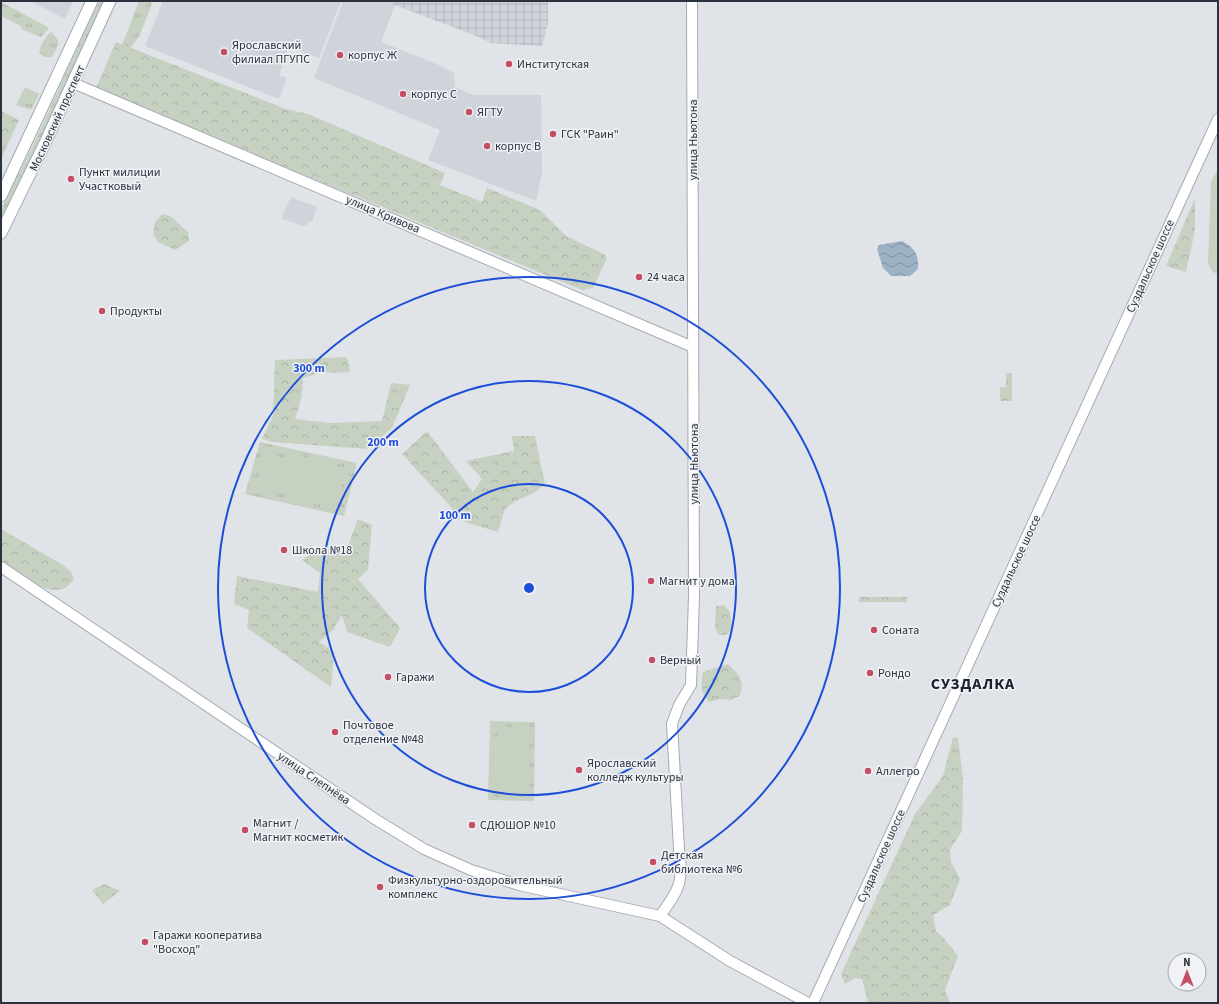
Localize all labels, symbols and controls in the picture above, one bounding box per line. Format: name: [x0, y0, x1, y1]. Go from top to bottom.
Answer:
place label: Ярославский филиал ПГУПС: [232, 37, 310, 68]
marker: Ярославский филиал ПГУПС: [219, 47, 229, 57]
place label: корпус Ж: [348, 47, 397, 64]
marker: корпус Ж: [335, 50, 345, 60]
place label: Институтская: [517, 56, 589, 73]
marker: Институтская: [504, 59, 514, 69]
street label: Московский проспект: [25, 62, 90, 174]
place label: корпус С: [411, 86, 457, 103]
marker: корпус С: [398, 89, 408, 99]
street label: улица Ньютона: [685, 100, 702, 180]
place label: ЯГТУ: [477, 104, 503, 121]
marker: ЯГТУ: [464, 107, 474, 117]
place label: ГСК "Раин": [561, 126, 619, 143]
marker: ГСК "Раин": [548, 129, 558, 139]
place label: корпус В: [495, 138, 541, 155]
marker: корпус В: [482, 141, 492, 151]
place label: Пункт милиции Участковый: [79, 164, 161, 195]
marker: Пункт милиции Участковый: [66, 174, 76, 184]
street label: улица Кривова: [343, 191, 422, 238]
street label: Суздальское шоссе: [1122, 217, 1179, 315]
place label: 24 часа: [647, 269, 685, 286]
marker: 24 часа: [634, 272, 644, 282]
place label: Продукты: [110, 303, 162, 320]
marker: Продукты: [97, 306, 107, 316]
text: 300 m: [293, 360, 325, 377]
street label: улица Ньютона: [686, 424, 703, 504]
text: 200 m: [367, 434, 399, 451]
text: 100 m: [439, 507, 471, 524]
street label: Суздальское шоссе: [988, 512, 1045, 610]
place label: Школа №18: [292, 542, 352, 559]
marker: Школа №18: [279, 545, 289, 555]
place label: Магнит у дома: [659, 573, 735, 590]
marker: Магнит у дома: [646, 576, 656, 586]
centre of rings: [522, 581, 536, 595]
place label: Соната: [882, 622, 919, 639]
marker: Соната: [869, 625, 879, 635]
place label: Верный: [660, 652, 701, 669]
marker: Верный: [647, 655, 657, 665]
place label: Рондо: [878, 665, 911, 682]
marker: Рондо: [865, 668, 875, 678]
place label: Гаражи: [396, 669, 435, 686]
marker: Гаражи: [383, 672, 393, 682]
district label: СУЗДАЛКА: [931, 673, 1015, 695]
place label: Почтовое отделение №48: [343, 717, 424, 748]
marker: Почтовое отделение №48: [330, 727, 340, 737]
street label: улица Слепнёва: [274, 748, 354, 809]
place label: Ярославский колледж культуры: [587, 755, 684, 786]
place label: Аллегро: [876, 763, 920, 780]
marker: Ярославский колледж культуры: [574, 765, 584, 775]
marker: Аллегро: [863, 766, 873, 776]
street label: Суздальское шоссе: [853, 807, 910, 905]
place label: Магнит / Магнит косметик: [253, 815, 344, 846]
place label: СДЮШОР №10: [480, 817, 556, 834]
marker: СДЮШОР №10: [467, 820, 477, 830]
marker: Магнит / Магнит косметик: [240, 825, 250, 835]
place label: Детская библиотека №6: [661, 847, 742, 878]
marker: Детская библиотека №6: [648, 857, 658, 867]
place label: Физкультурно-оздоровительный комплекс: [388, 872, 562, 903]
marker: Физкультурно-оздоровительный комплекс: [375, 882, 385, 892]
place label: Гаражи кооператива "Восход": [153, 927, 262, 958]
marker: Гаражи кооператива "Восход": [140, 937, 150, 947]
north arrow: [1167, 952, 1207, 992]
text: N: [1183, 955, 1191, 970]

